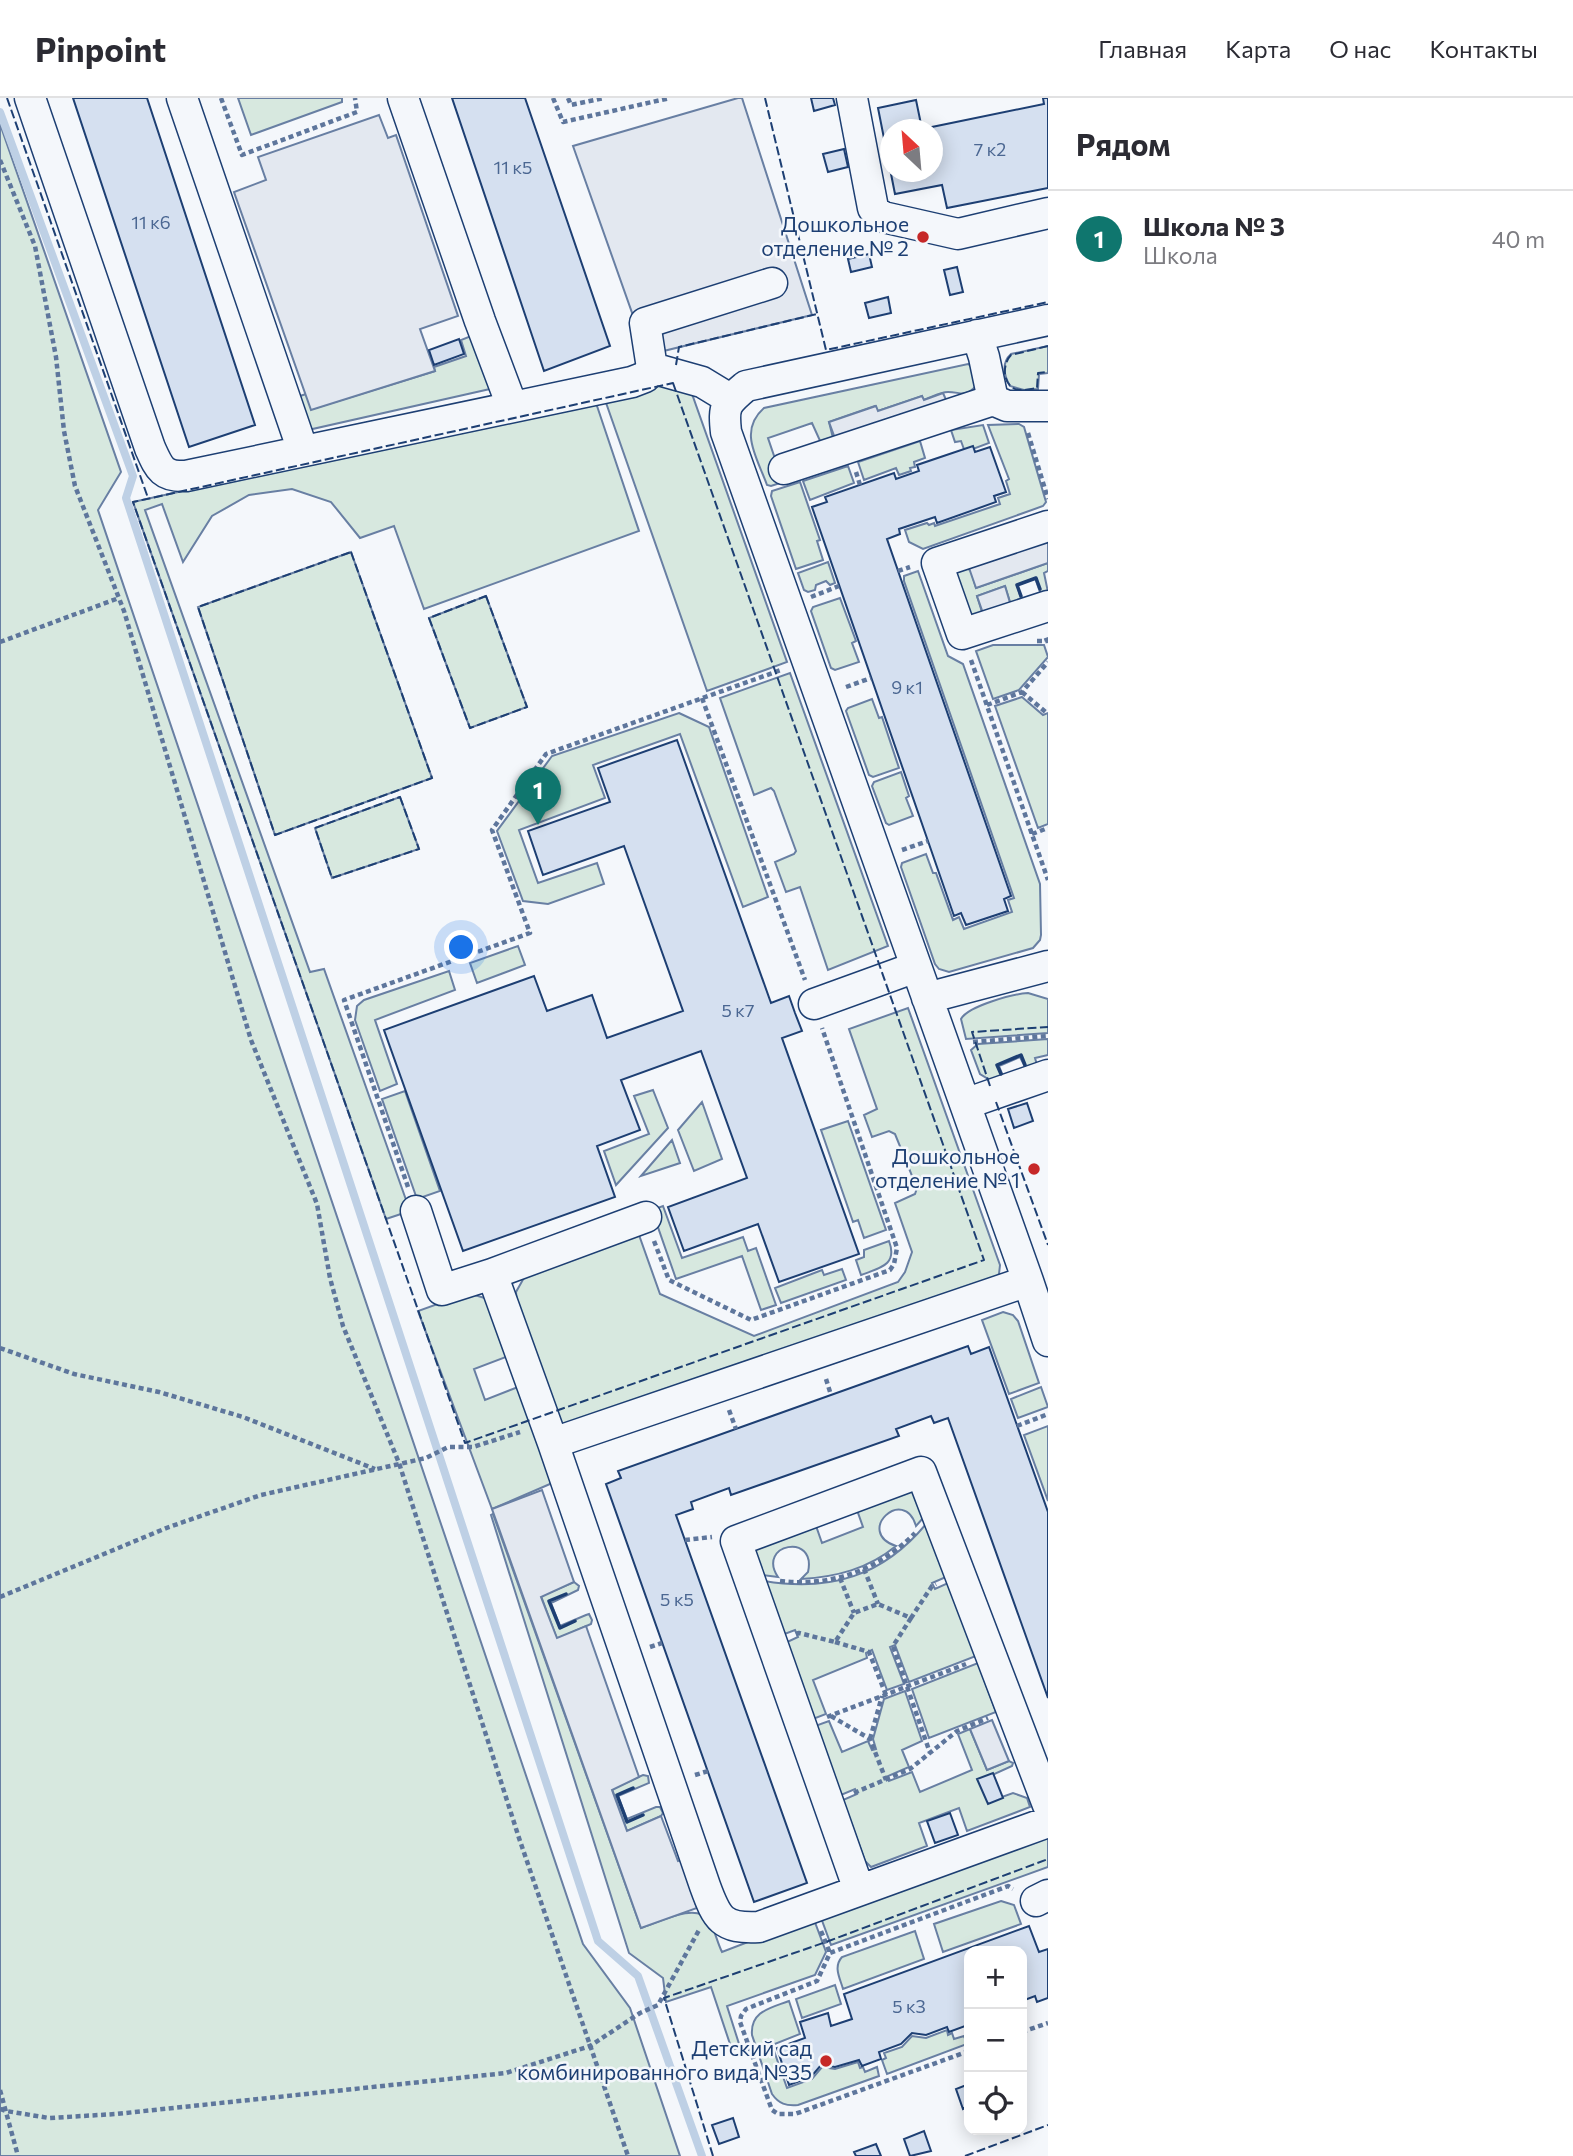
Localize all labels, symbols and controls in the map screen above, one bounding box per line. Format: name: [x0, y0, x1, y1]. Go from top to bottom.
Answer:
text: Pinpoint: [35, 28, 166, 69]
text: Главная: [1098, 34, 1187, 63]
text: Карта: [1225, 34, 1291, 63]
text: О нас: [1329, 34, 1391, 63]
text: Контакты: [1429, 34, 1538, 63]
north arrow: [880, 119, 943, 182]
text: Рядом: [1076, 125, 1170, 162]
house number: 7 к2: [974, 138, 1006, 160]
house number: 11 к5: [494, 156, 532, 178]
text: Школа № 3: [1143, 210, 1285, 241]
house number: 11 к6: [131, 211, 171, 233]
place label: Дошкольное отделение № 2: [761, 211, 909, 260]
text: 1: [1094, 225, 1104, 253]
text: 40 m: [1492, 225, 1545, 253]
marker: Дошкольное отделение № 2: [915, 229, 931, 245]
text: Школа: [1143, 241, 1218, 269]
house number: 9 к1: [891, 676, 923, 698]
pin: 1: [515, 767, 561, 825]
your location: [444, 930, 478, 964]
house number: 5 к7: [722, 999, 754, 1021]
place label: Дошкольное отделение № 1: [875, 1143, 1020, 1192]
marker: Дошкольное отделение № 1: [1026, 1161, 1042, 1177]
house number: 5 к5: [660, 1588, 694, 1610]
map controls: [964, 1946, 1027, 2135]
button: +: [964, 1946, 1027, 2009]
house number: 5 к3: [892, 1995, 926, 2017]
button: −: [964, 2009, 1027, 2072]
place label: Детский сад комбинированного вида №35: [517, 2035, 812, 2084]
marker: Детский сад комбинированного вида №35: [818, 2053, 834, 2069]
button: locate: [964, 2072, 1027, 2135]

